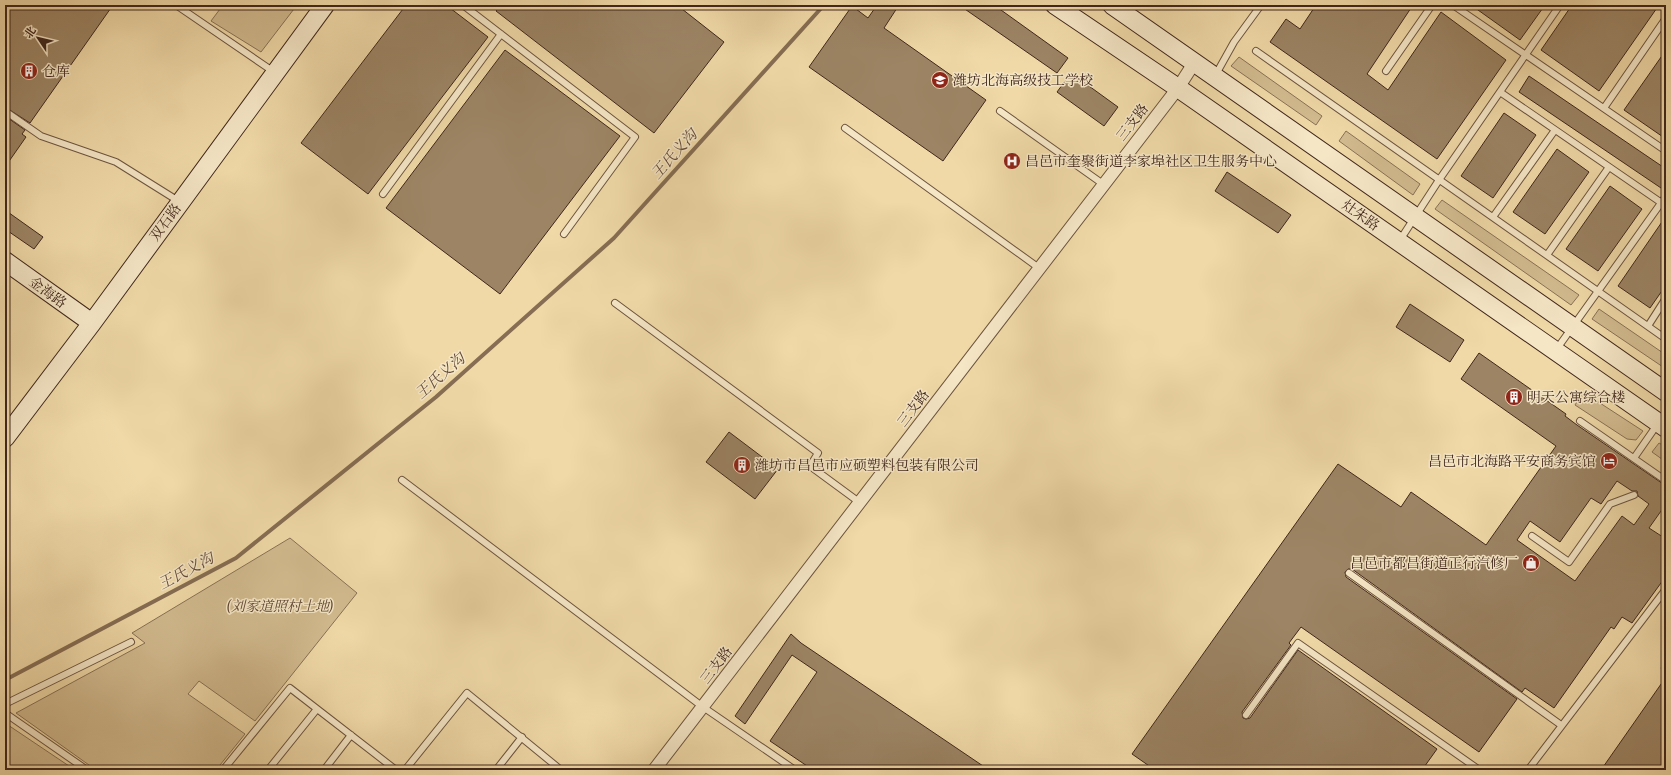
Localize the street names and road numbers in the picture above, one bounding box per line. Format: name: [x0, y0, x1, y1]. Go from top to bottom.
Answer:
street label: 三支路: [1111, 99, 1153, 145]
street label: 灶朱路: [1338, 195, 1384, 235]
street label: 双石路: [145, 199, 185, 245]
street label: 金海路: [25, 272, 71, 312]
street label: 三支路: [892, 385, 934, 431]
street label: 三支路: [695, 642, 737, 688]

